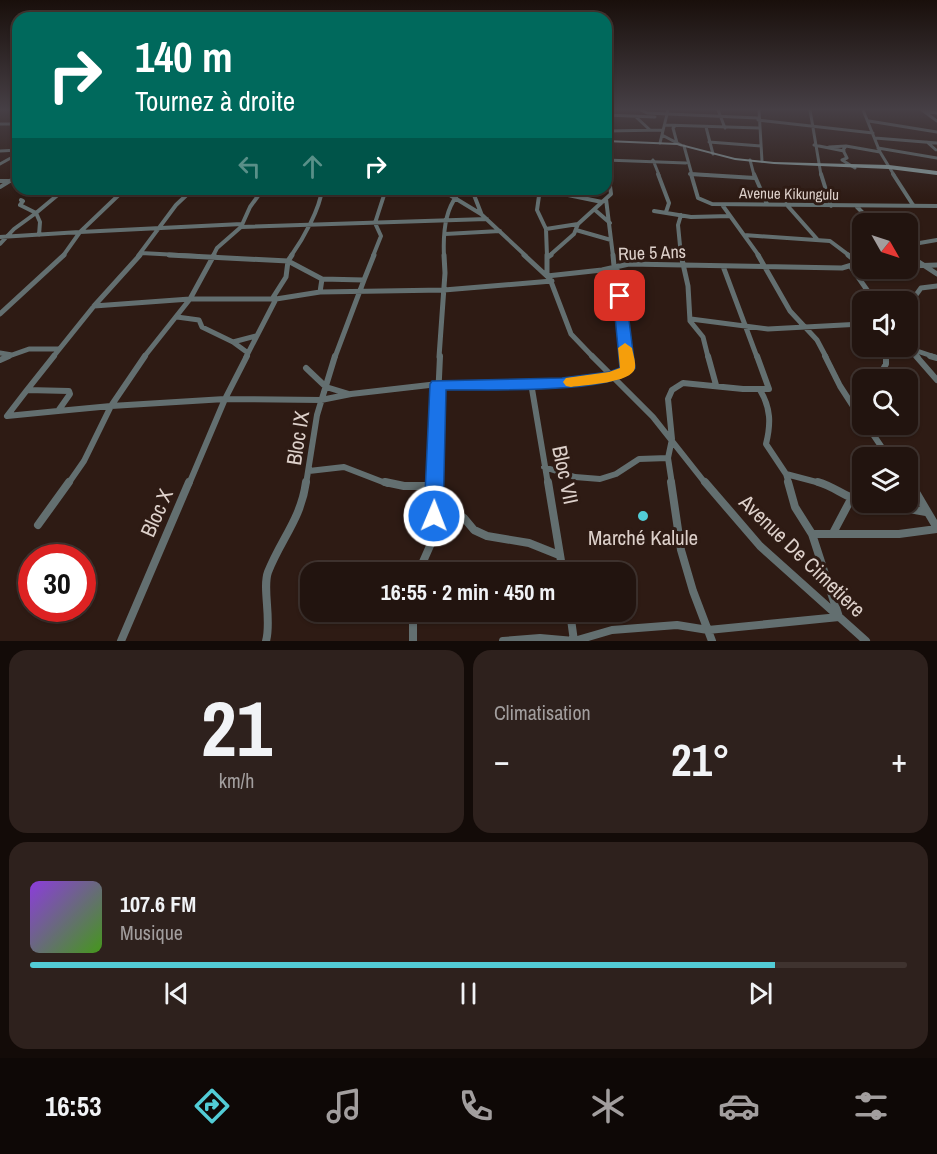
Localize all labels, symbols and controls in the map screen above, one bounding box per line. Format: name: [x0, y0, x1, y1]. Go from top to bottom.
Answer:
text: 140 m: [135, 29, 233, 85]
icon: right: [36, 36, 114, 114]
text: Tournez à droite: [135, 83, 295, 119]
icon: left: [233, 150, 266, 183]
icon: ahead: [296, 150, 329, 183]
icon: right: [359, 150, 392, 183]
street label: Avenue Kikungulu: [738, 182, 839, 205]
north arrow: [852, 213, 918, 279]
map controls: [852, 213, 918, 513]
street label: Rue 5 Ans: [618, 239, 686, 266]
pin: [594, 270, 645, 321]
icon: arrive: [603, 279, 636, 312]
button: sound: [852, 291, 918, 357]
button: search: [852, 369, 918, 435]
street label: Bloc IX: [279, 408, 316, 467]
street label: Bloc VII: [545, 443, 586, 507]
button: layers: [852, 447, 918, 513]
street label: Bloc X: [133, 484, 180, 541]
position arrow: [402, 484, 466, 548]
street label: Avenue De Cimetiere: [732, 487, 872, 623]
marker: Marché Kalule: [636, 509, 650, 523]
place label: Marché Kalule: [588, 523, 698, 552]
speed limit sign: 30: [18, 544, 96, 622]
text: 16:55 · 2 min · 450 m: [381, 577, 555, 607]
text: 21: [201, 675, 272, 780]
text: Climatisation: [494, 699, 591, 726]
text: 21°: [671, 729, 730, 790]
text: −: [494, 738, 510, 782]
text: +: [891, 738, 907, 782]
text: km/h: [219, 767, 254, 794]
text: 107.6 FM: [120, 889, 196, 919]
text: Musique: [120, 919, 183, 946]
icon: previous: [160, 977, 193, 1010]
icon: pause: [452, 977, 485, 1010]
icon: next: [744, 977, 777, 1010]
icon: directions: [191, 1085, 233, 1127]
icon: music: [323, 1085, 365, 1127]
icon: phone: [455, 1085, 497, 1127]
icon: climate: [587, 1085, 629, 1127]
icon: car: [718, 1085, 760, 1127]
icon: filters: [850, 1085, 892, 1127]
text: 16:53: [45, 1088, 102, 1124]

